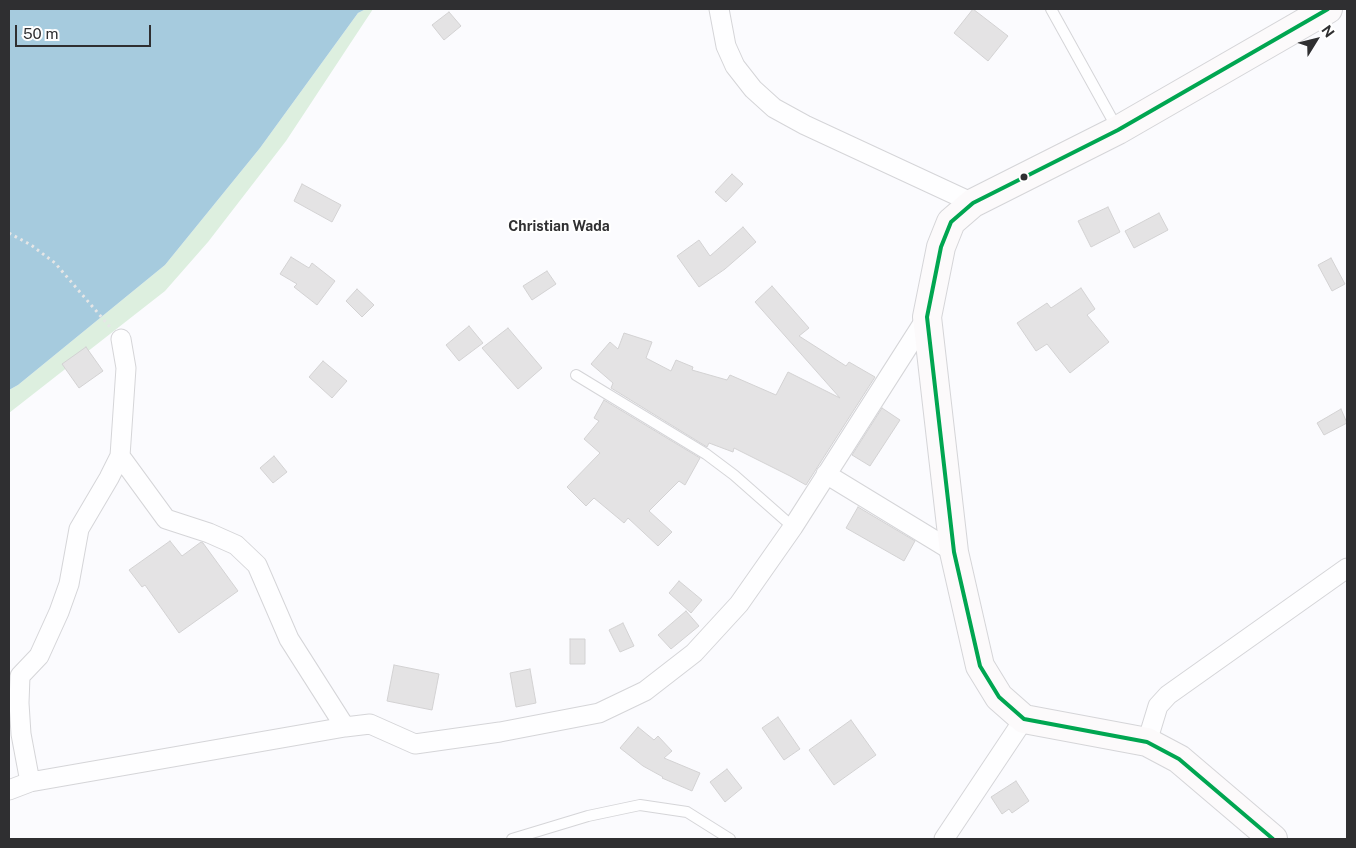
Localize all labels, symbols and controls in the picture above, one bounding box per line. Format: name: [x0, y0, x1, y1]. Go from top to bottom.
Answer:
scale bar: [18, 15, 154, 47]
north arrow: [1291, 15, 1341, 65]
text: N: [1318, 22, 1338, 40]
text: 50 m: [23, 25, 58, 42]
unlabelled marker: [1019, 172, 1029, 182]
district label: Christian Wada: [508, 219, 610, 235]

